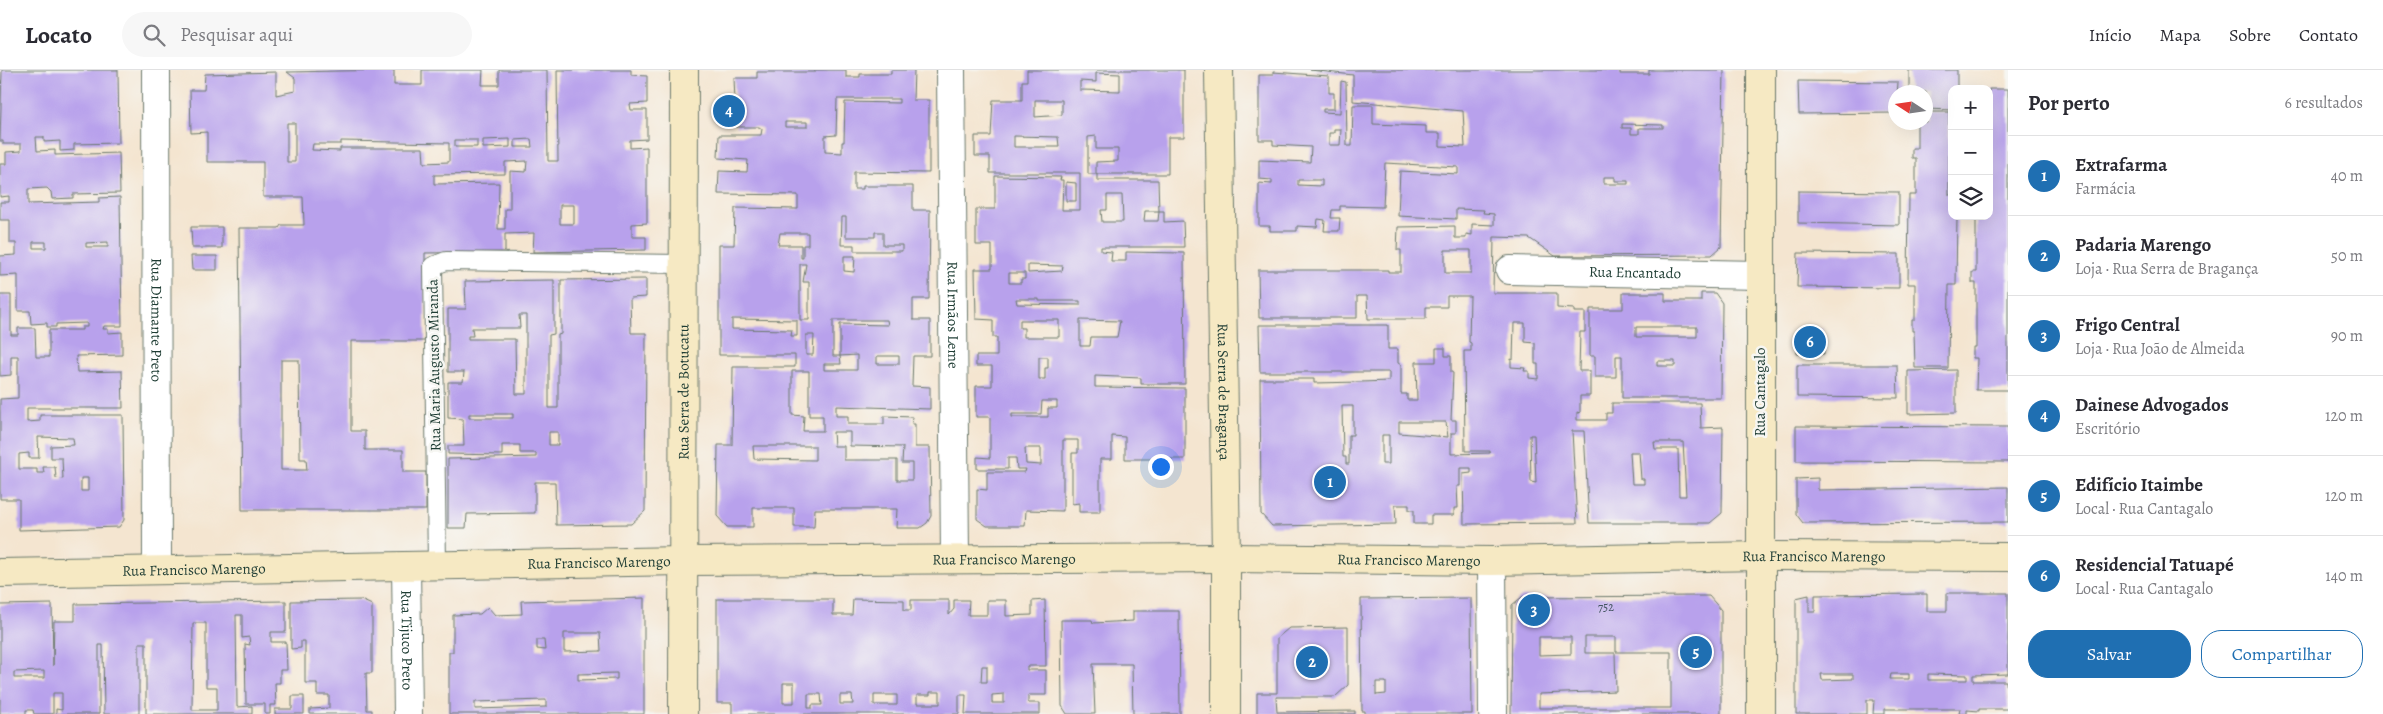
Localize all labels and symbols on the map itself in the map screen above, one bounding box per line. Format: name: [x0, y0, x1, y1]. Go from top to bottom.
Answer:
north arrow: [1888, 85, 1933, 130]
pin: 4: [713, 92, 745, 130]
street label: Rua Diamante Preto: [146, 258, 167, 382]
street label: Rua Irmãos Leme: [943, 261, 963, 369]
street label: Rua Encantado: [1589, 262, 1681, 283]
street label: Rua Maria Augusto Miranda: [422, 279, 446, 451]
street label: Rua Serra de Botucatu: [673, 323, 694, 460]
street label: Rua Serra de Bragança: [1213, 323, 1235, 461]
pin: 6: [1794, 323, 1826, 361]
street label: Rua Cantagalo: [1750, 348, 1770, 436]
your location: [1148, 454, 1174, 480]
pin: 1: [1314, 463, 1346, 501]
street label: Rua Francisco Marengo: [1742, 546, 1886, 567]
street label: Rua Francisco Marengo: [932, 549, 1076, 570]
street label: Rua Francisco Marengo: [1337, 549, 1481, 571]
street label: Rua Francisco Marengo: [527, 551, 671, 574]
street label: Rua Francisco Marengo: [122, 558, 266, 581]
street label: Rua Tijuco Preto: [396, 590, 418, 690]
pin: 3: [1518, 591, 1550, 629]
house number: 752: [1598, 599, 1614, 615]
pin: 5: [1680, 633, 1712, 671]
pin: 2: [1296, 643, 1328, 681]

